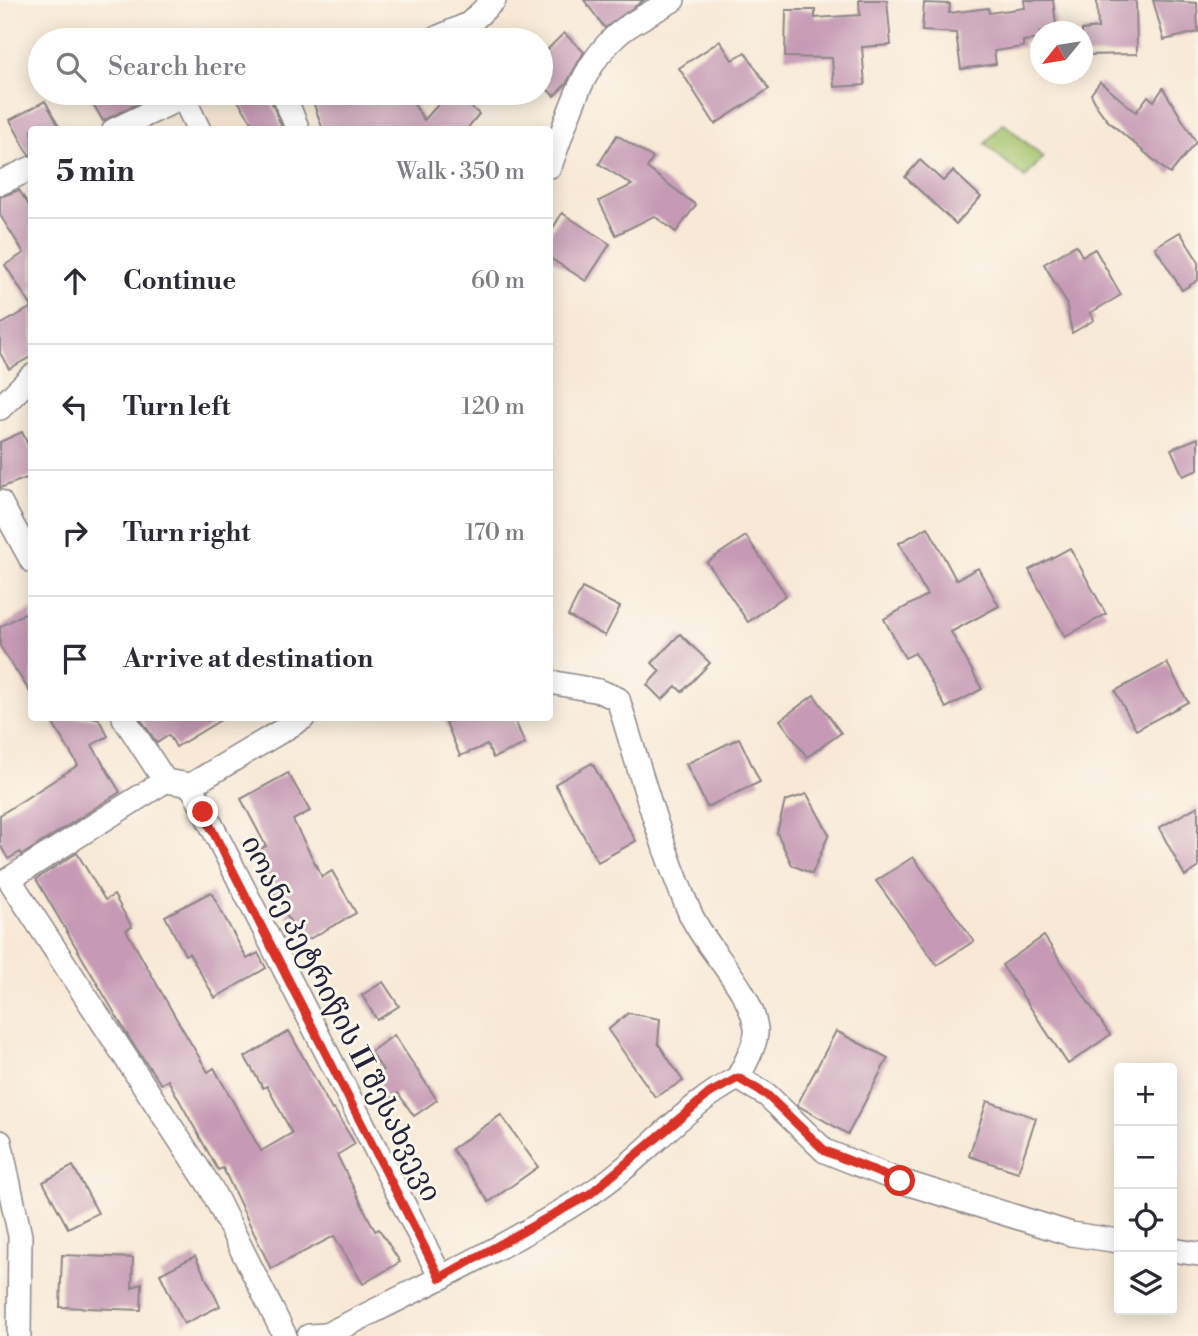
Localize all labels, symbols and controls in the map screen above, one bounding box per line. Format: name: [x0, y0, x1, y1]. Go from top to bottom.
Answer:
north arrow: [1030, 21, 1093, 84]
search box: [28, 28, 553, 105]
icon: search: [52, 48, 90, 86]
text: Search here: [108, 51, 247, 83]
text: 5 min: [56, 153, 135, 191]
text: Walk · 350 m: [396, 158, 525, 186]
icon: ahead: [56, 262, 94, 300]
text: Continue: [123, 265, 236, 297]
text: 60 m: [471, 267, 525, 295]
icon: left: [56, 388, 94, 426]
text: Turn left: [123, 391, 231, 423]
text: 120 m: [461, 393, 525, 421]
icon: right: [56, 514, 94, 552]
text: Turn right: [123, 517, 251, 549]
text: 170 m: [465, 519, 525, 547]
icon: arrive: [56, 640, 94, 678]
text: Arrive at destination: [123, 643, 373, 675]
route end: [187, 796, 218, 827]
street label: იოანე პეტრიწის II შესახვევი: [233, 830, 448, 1208]
map controls: [1114, 1063, 1177, 1315]
button: +: [1114, 1063, 1177, 1126]
button: −: [1114, 1126, 1177, 1189]
route start: [884, 1165, 915, 1196]
button: locate: [1114, 1189, 1177, 1252]
button: layers: [1114, 1252, 1177, 1315]

